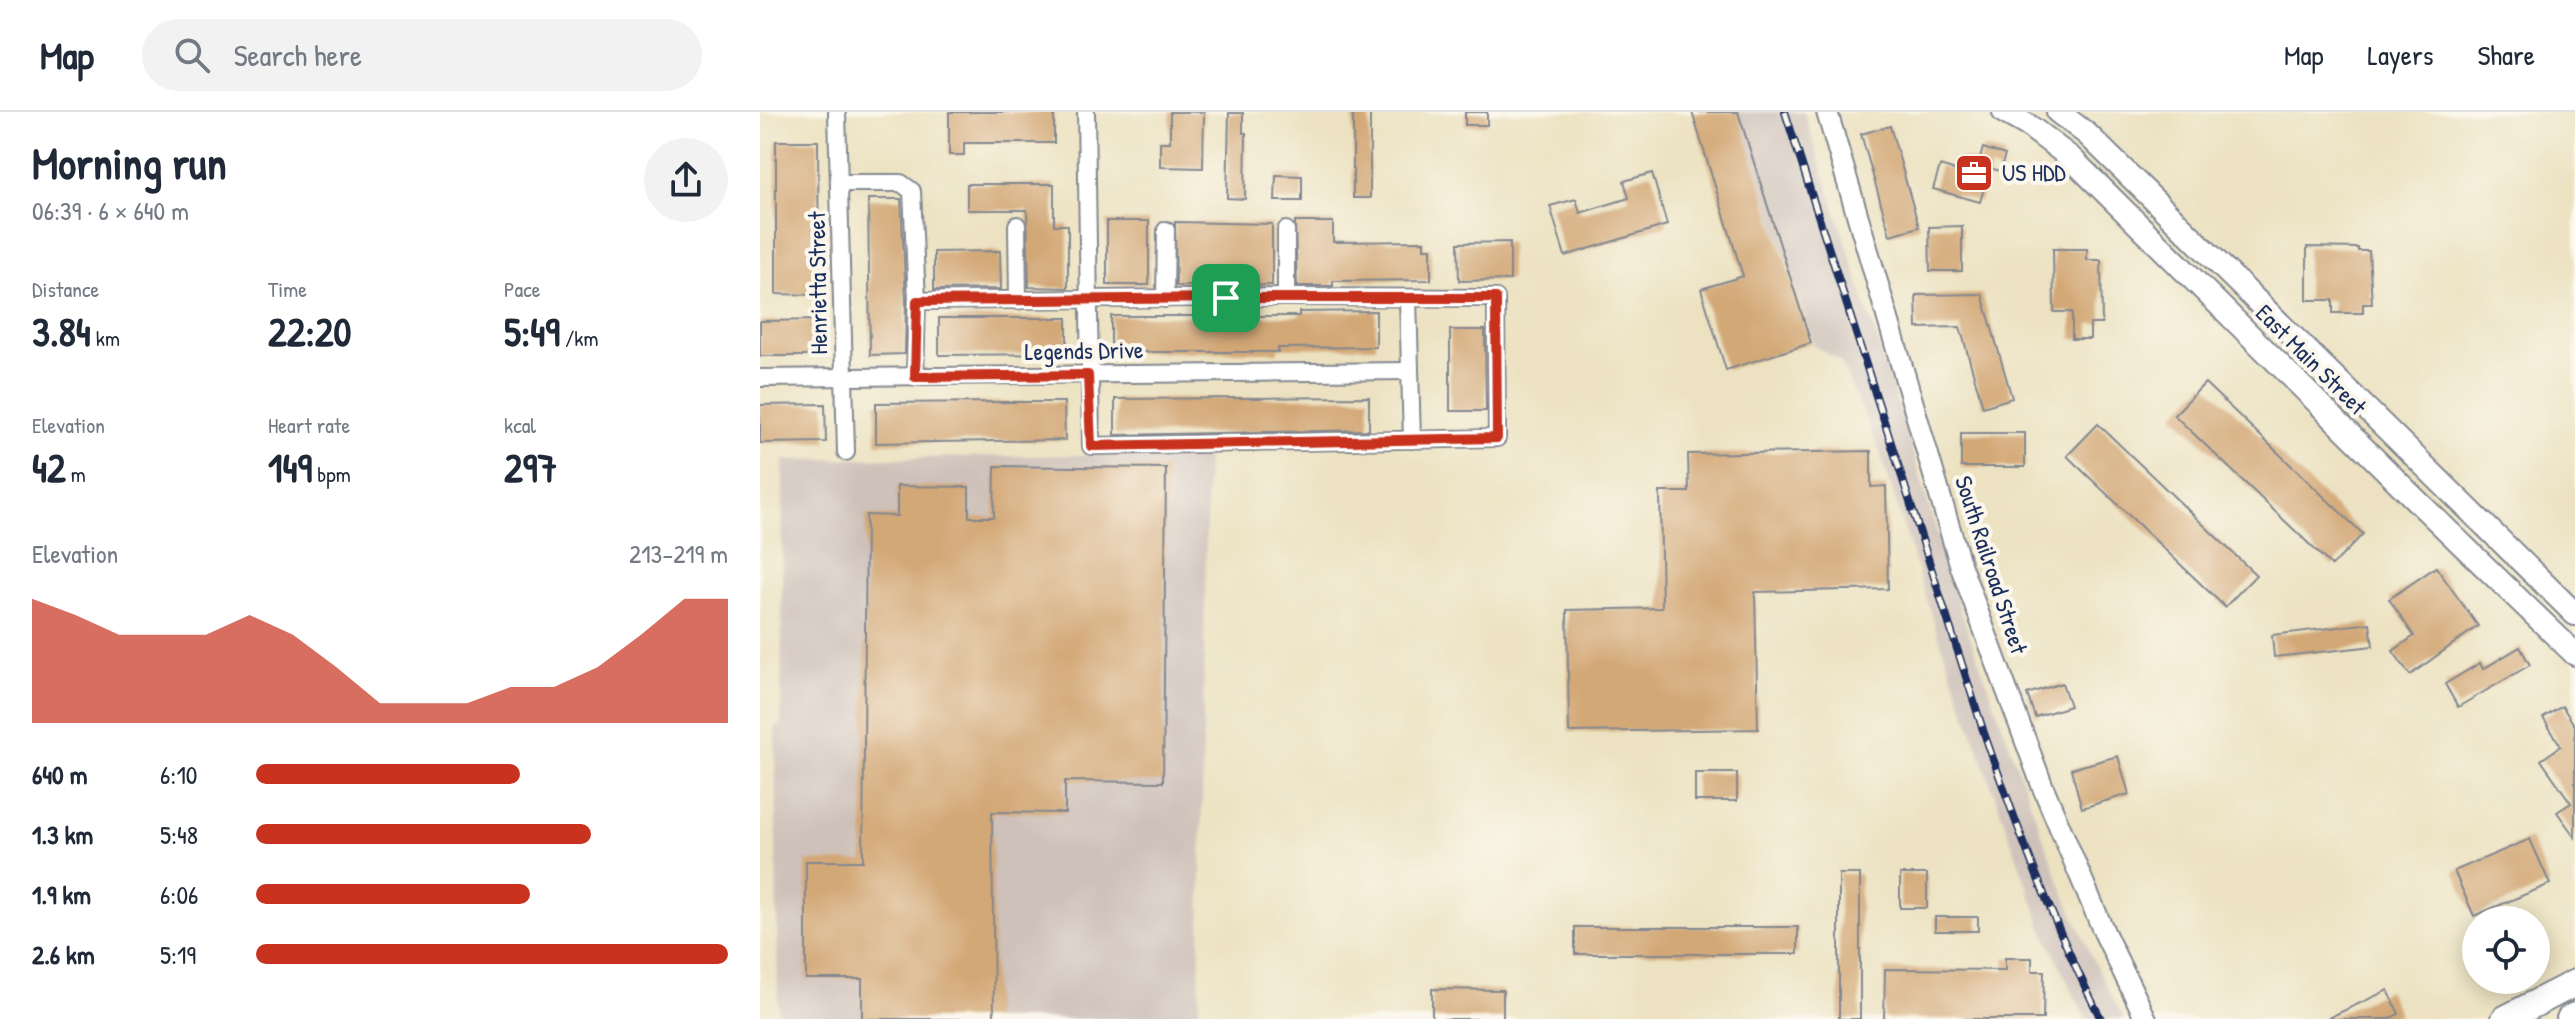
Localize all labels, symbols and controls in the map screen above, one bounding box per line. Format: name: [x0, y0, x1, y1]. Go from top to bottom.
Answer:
search box: [142, 19, 702, 91]
text: Map: [40, 29, 94, 81]
icon: search: [170, 33, 214, 77]
text: Search here: [234, 35, 362, 75]
text: Map: [2284, 36, 2324, 74]
text: Layers: [2368, 36, 2433, 74]
text: Share: [2477, 36, 2535, 74]
text: Morning run: [32, 133, 227, 193]
button: share: [644, 138, 728, 222]
office icon: US HDD: [1953, 152, 1995, 194]
place label: US HDD: [2002, 156, 2066, 188]
text: 06:39 · 6 × 640 m: [32, 193, 189, 228]
street label: Henrietta Street: [800, 210, 834, 355]
pin: [1192, 264, 1260, 332]
text: Distance: [32, 274, 99, 304]
text: Time: [268, 274, 307, 304]
text: Pace: [504, 274, 541, 304]
icon: arrive: [1204, 276, 1248, 320]
street label: East Main Street: [2249, 297, 2375, 422]
text: 3.84: [32, 304, 91, 358]
text: 22:20: [268, 304, 351, 358]
text: 5:49: [504, 304, 560, 358]
text: km: [91, 323, 120, 353]
text: /km: [560, 323, 598, 353]
street label: Legends Drive: [1024, 333, 1144, 367]
text: Elevation: [32, 410, 105, 440]
text: Heart rate: [268, 410, 350, 440]
text: kcal: [504, 410, 536, 440]
text: 42: [32, 440, 66, 494]
text: 149: [268, 440, 312, 494]
text: 297: [504, 440, 557, 494]
text: m: [66, 459, 86, 489]
text: bpm: [312, 459, 351, 489]
street label: South Railroad Street: [1948, 472, 2036, 658]
text: Elevation: [32, 536, 118, 571]
text: 213–219 m: [629, 536, 728, 571]
text: 640 m: [32, 757, 87, 792]
text: 6:10: [160, 757, 198, 792]
text: 1.3 km: [32, 817, 93, 852]
text: 5:48: [160, 817, 198, 852]
text: 1.9 km: [32, 877, 91, 912]
text: 6:06: [160, 877, 198, 912]
map controls: [2462, 906, 2550, 994]
button: locate: [2462, 906, 2550, 994]
text: 2.6 km: [32, 937, 95, 972]
text: 5:19: [160, 937, 196, 972]

